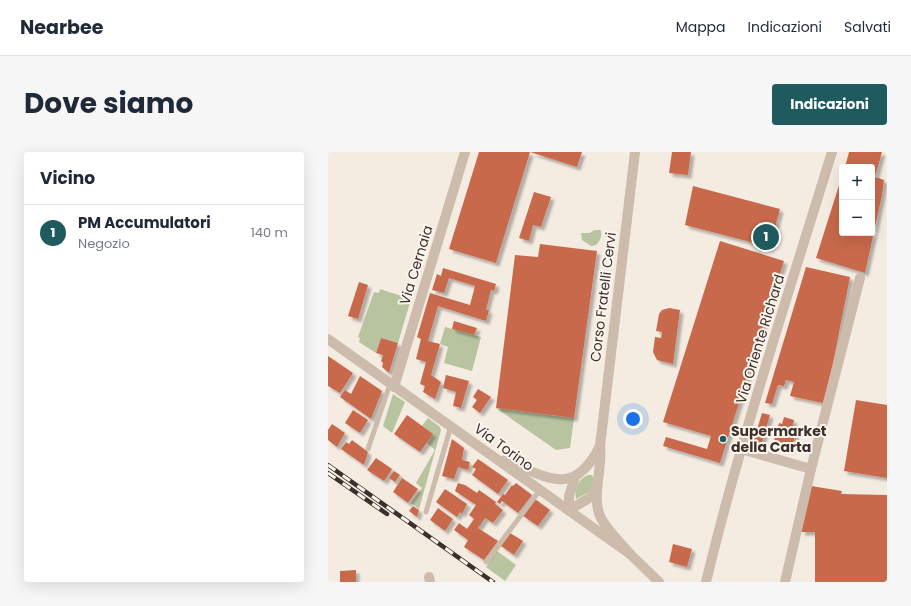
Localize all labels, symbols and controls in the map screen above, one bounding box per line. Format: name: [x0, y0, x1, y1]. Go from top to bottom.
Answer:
text: Nearbee: [20, 14, 103, 41]
text: Mappa: [676, 17, 726, 37]
text: Indicazioni: [748, 17, 822, 37]
text: Salvati: [844, 17, 891, 37]
text: Dove siamo: [24, 84, 193, 123]
button: Indicazioni: [772, 84, 887, 125]
map controls: [839, 164, 875, 236]
button: +: [839, 164, 875, 200]
text: Vicino: [40, 166, 95, 190]
button: −: [839, 200, 875, 236]
text: PM Accumulatori: [78, 212, 211, 233]
pin: 1: [753, 222, 779, 252]
text: 1: [51, 223, 55, 242]
text: 140 m: [251, 223, 288, 242]
street label: Via Cernaia: [394, 223, 438, 307]
street label: Corso Fratelli Cervi: [585, 231, 621, 363]
text: Negozio: [78, 234, 130, 253]
street label: Via Oriente Richard: [731, 272, 789, 406]
your location: [623, 409, 643, 429]
street label: Via Torino: [470, 419, 538, 475]
place label: Supermarket della Carta: [731, 421, 827, 457]
marker: Supermarket della Carta: [718, 434, 728, 444]

